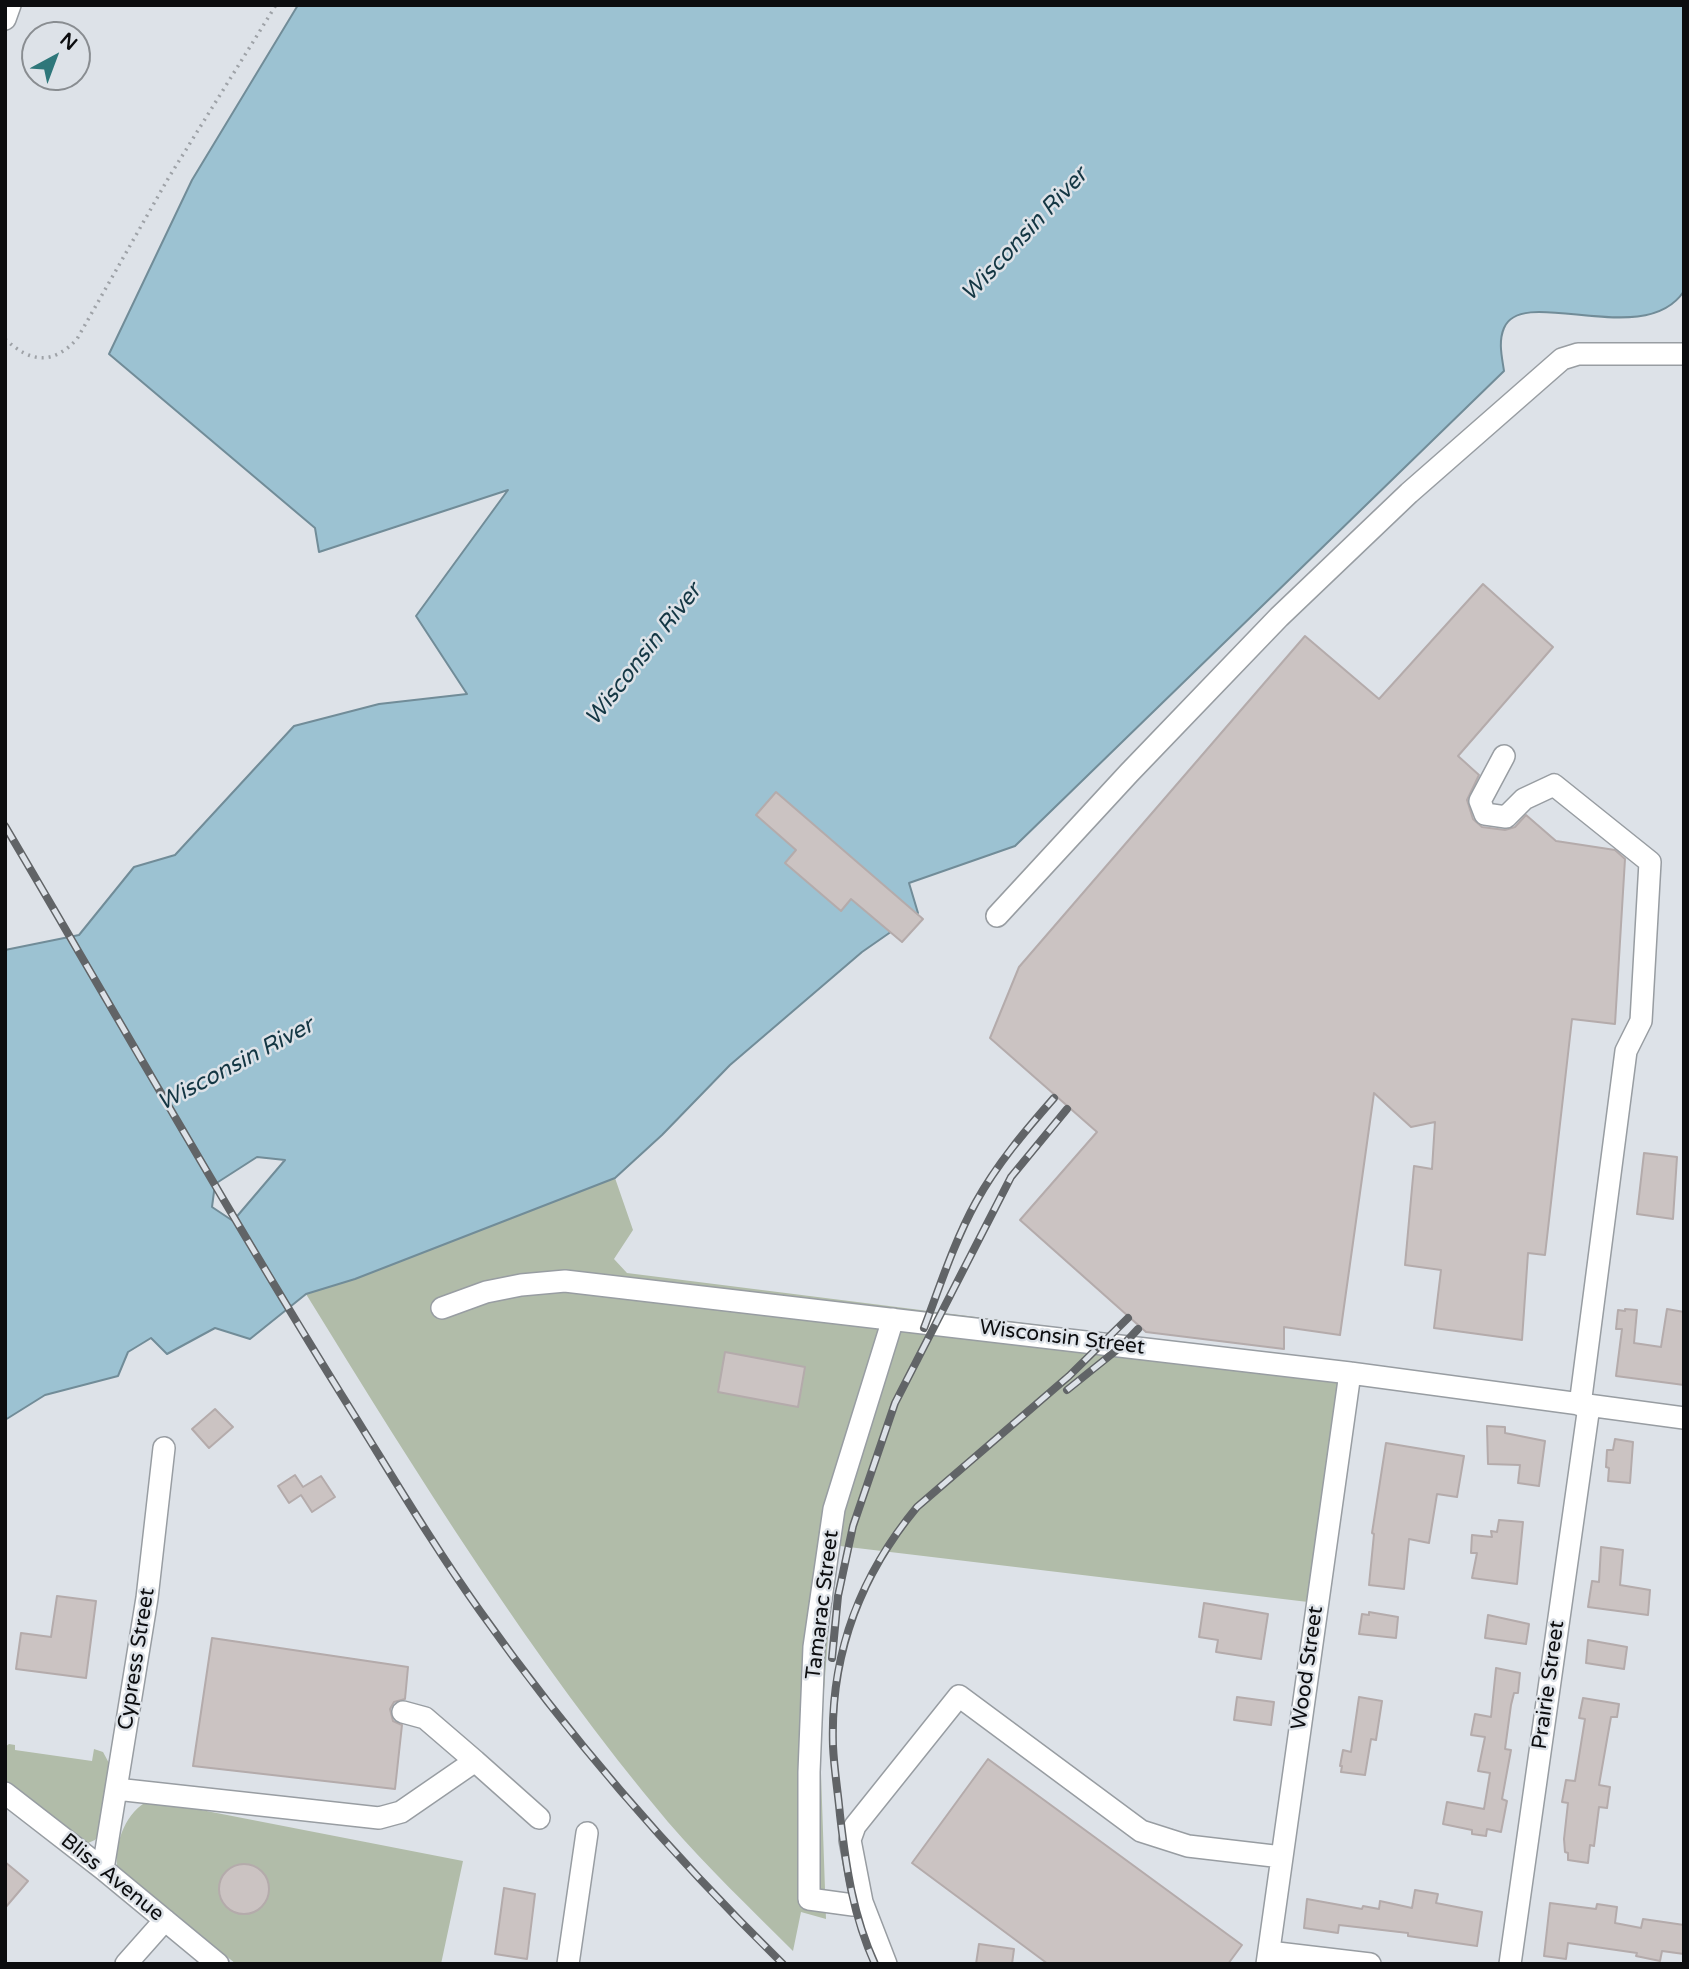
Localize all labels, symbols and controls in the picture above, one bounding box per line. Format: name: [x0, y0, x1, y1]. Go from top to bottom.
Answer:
north arrow: [21, 21, 91, 91]
text: N: [55, 28, 81, 55]
water label: Wisconsin River: [956, 162, 1094, 308]
water label: Wisconsin River: [580, 578, 708, 732]
water label: Wisconsin River: [153, 1012, 319, 1118]
street label: Wisconsin Street: [978, 1315, 1146, 1361]
street label: Tamarac Street: [801, 1529, 845, 1681]
street label: Cypress Street: [113, 1586, 161, 1732]
street label: Wood Street: [1287, 1605, 1329, 1731]
street label: Prairie Street: [1528, 1619, 1570, 1751]
street label: Bliss Avenue: [55, 1829, 169, 1927]

